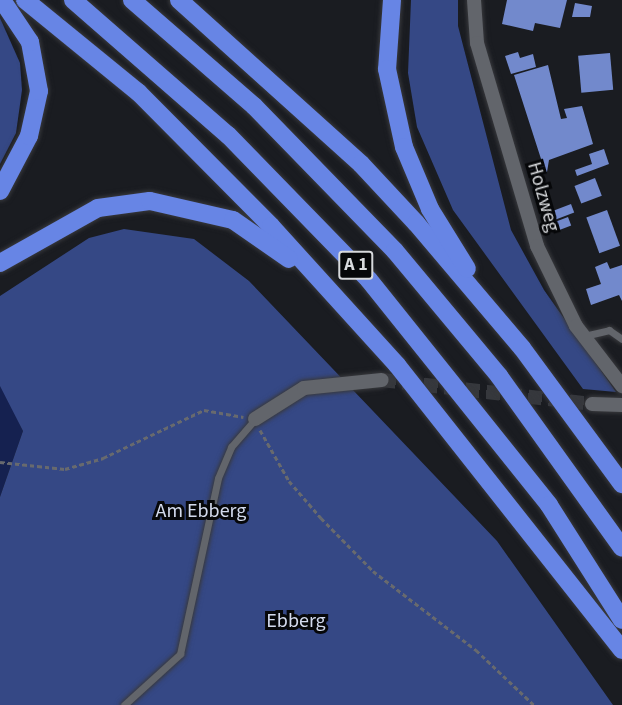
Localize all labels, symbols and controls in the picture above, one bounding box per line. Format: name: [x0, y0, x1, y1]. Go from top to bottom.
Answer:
street label: Holzweg: [522, 159, 564, 235]
road number: A 1: [338, 250, 374, 280]
park label: Am Ebberg: [156, 499, 246, 523]
park label: Ebberg: [266, 609, 326, 633]

